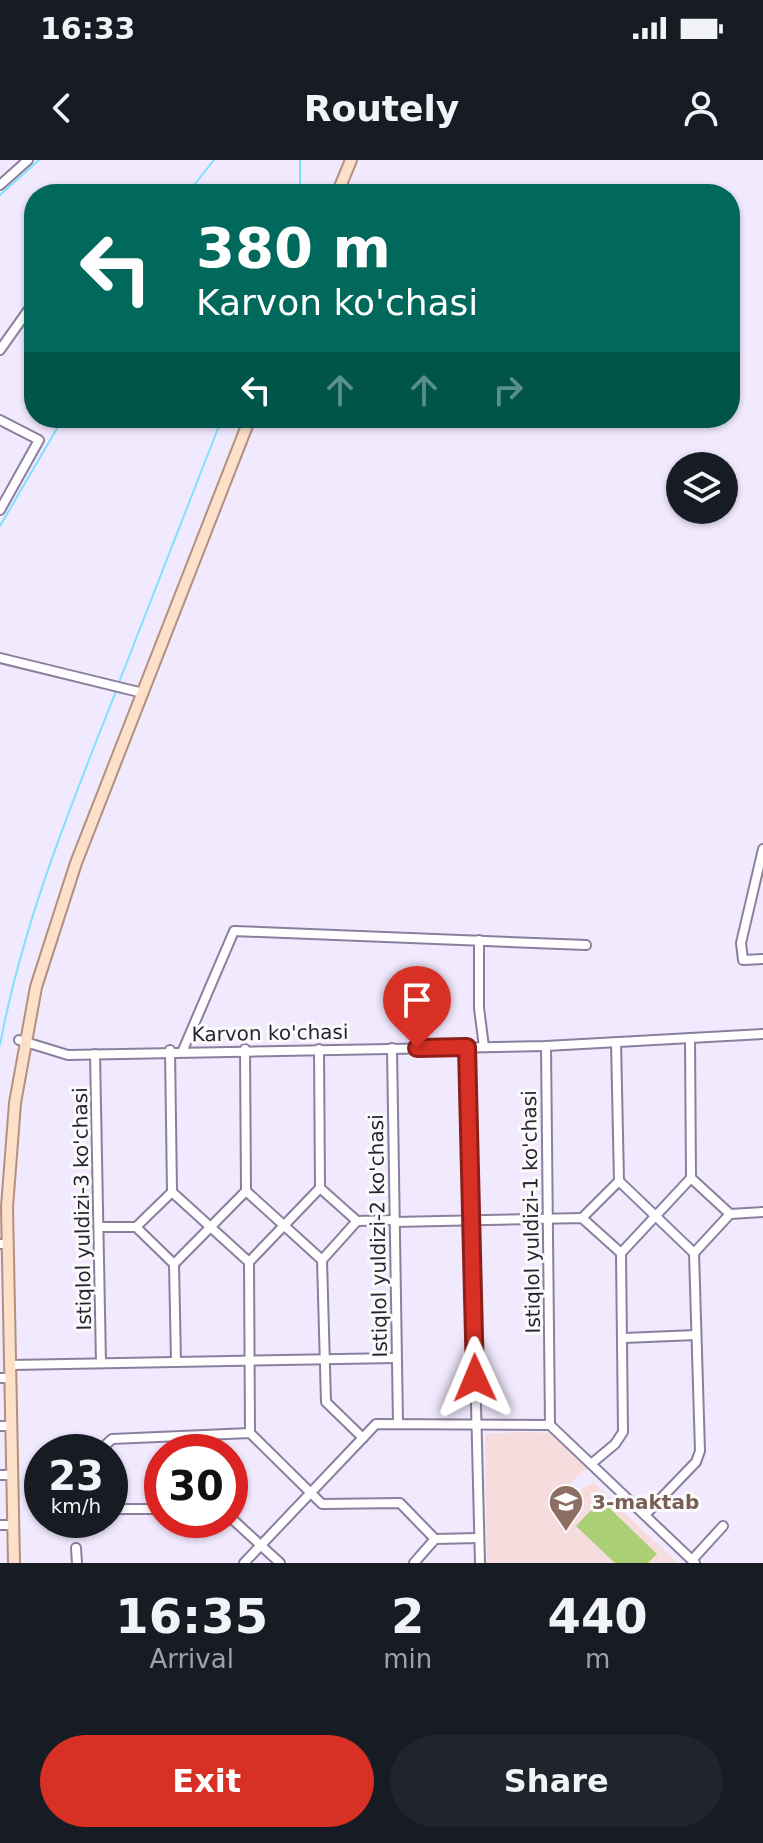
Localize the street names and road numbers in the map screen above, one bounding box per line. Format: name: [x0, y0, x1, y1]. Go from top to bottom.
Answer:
street label: Karvon ko'chasi: [191, 1020, 349, 1046]
street label: Istiqlol yuldizi-3 ko'chasi: [68, 1087, 96, 1331]
street label: Istiqlol yuldizi-1 ko'chasi: [517, 1090, 545, 1334]
street label: Istiqlol yuldizi-2 ko'chasi: [364, 1114, 392, 1358]

